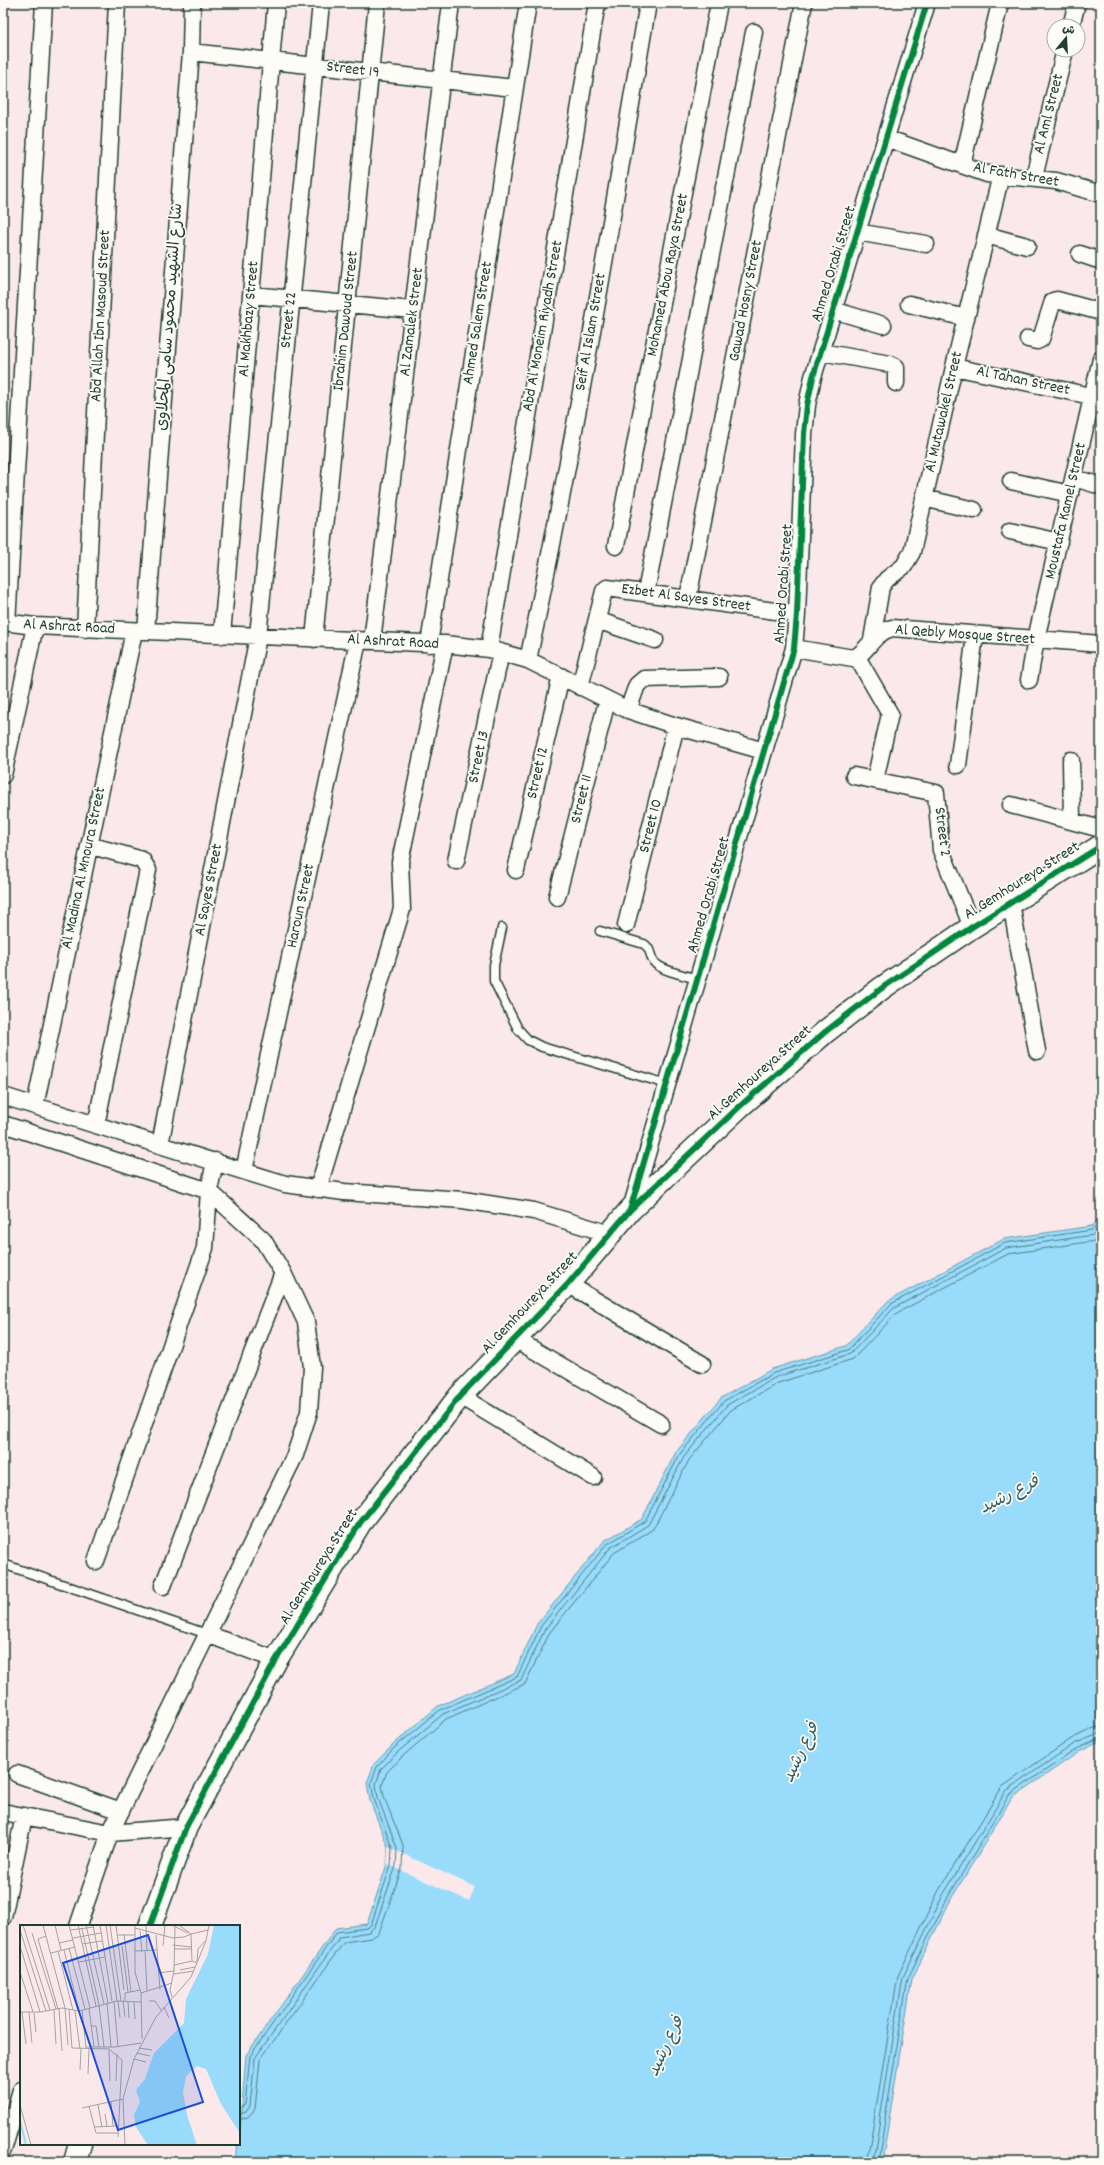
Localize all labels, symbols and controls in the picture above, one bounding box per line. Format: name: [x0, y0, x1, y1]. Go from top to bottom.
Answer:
north arrow: [1046, 18, 1086, 58]
text: ش: [1060, 21, 1077, 40]
street label: Street 19: [325, 55, 381, 85]
street label: Al Aml Street: [1028, 71, 1070, 157]
street label: Al Fath Street: [971, 156, 1061, 194]
street label: Mohamed Abou Raya Street: [641, 191, 695, 359]
street label: شارع الشهيد محمود سامى المحلاوى: [151, 202, 189, 432]
street label: Ahmed Orabi Street: [805, 203, 863, 325]
street label: Abd Allah Ibn Masoud Street: [85, 229, 117, 403]
street label: Abd Al Moneim Riyadh Street: [517, 238, 569, 413]
street label: Gawad Hosny Street: [723, 238, 769, 364]
street label: Ibrahim Dawoud Street: [327, 250, 365, 392]
street label: Al Makhbazy Street: [232, 260, 266, 378]
street label: Ahmed Salem Street: [457, 260, 499, 386]
street label: Al Zamalek Street: [394, 266, 430, 378]
street label: Seif Al Islam Street: [569, 271, 613, 393]
street label: Street 22: [275, 291, 303, 349]
street label: Al Mutawakel Street: [919, 349, 969, 475]
street label: Al Tahan Street: [974, 360, 1072, 402]
street label: Moustafa Kamel Street: [1039, 440, 1093, 582]
street label: Ahmed Orabi Street: [768, 523, 800, 645]
street label: Ezbet Al Sayes Street: [620, 578, 752, 618]
street label: Al Ashrat Road: [22, 613, 116, 641]
street label: Al Qebly Mosque Street: [894, 619, 1036, 651]
street label: Al Ashrat Road: [346, 628, 440, 656]
street label: Street 13: [462, 729, 496, 785]
street label: Street 12: [521, 745, 555, 801]
street label: Street 11: [565, 772, 599, 826]
street label: Al Madina Al Mnoura Street: [56, 785, 112, 951]
street label: Street 10: [633, 797, 669, 855]
street label: Street 2: [928, 806, 956, 858]
street label: Ahmed Orabi Street: [681, 834, 737, 956]
street label: Al Gemhoureya Street: [959, 836, 1085, 926]
street label: Al Sayes Street: [189, 842, 229, 938]
street label: Haroun Street: [281, 862, 321, 950]
street label: Al Gemhoureya Street: [703, 1020, 817, 1126]
street label: Al Gemhoureya Street: [476, 1246, 584, 1360]
water label: فرع رشيد: [976, 1470, 1045, 1521]
street label: Al Gemhoureya Street: [274, 1504, 364, 1630]
water label: فرع رشيد: [778, 1718, 827, 1787]
inset map: [20, 1925, 240, 2145]
water label: فرع رشيد: [643, 2012, 692, 2081]

